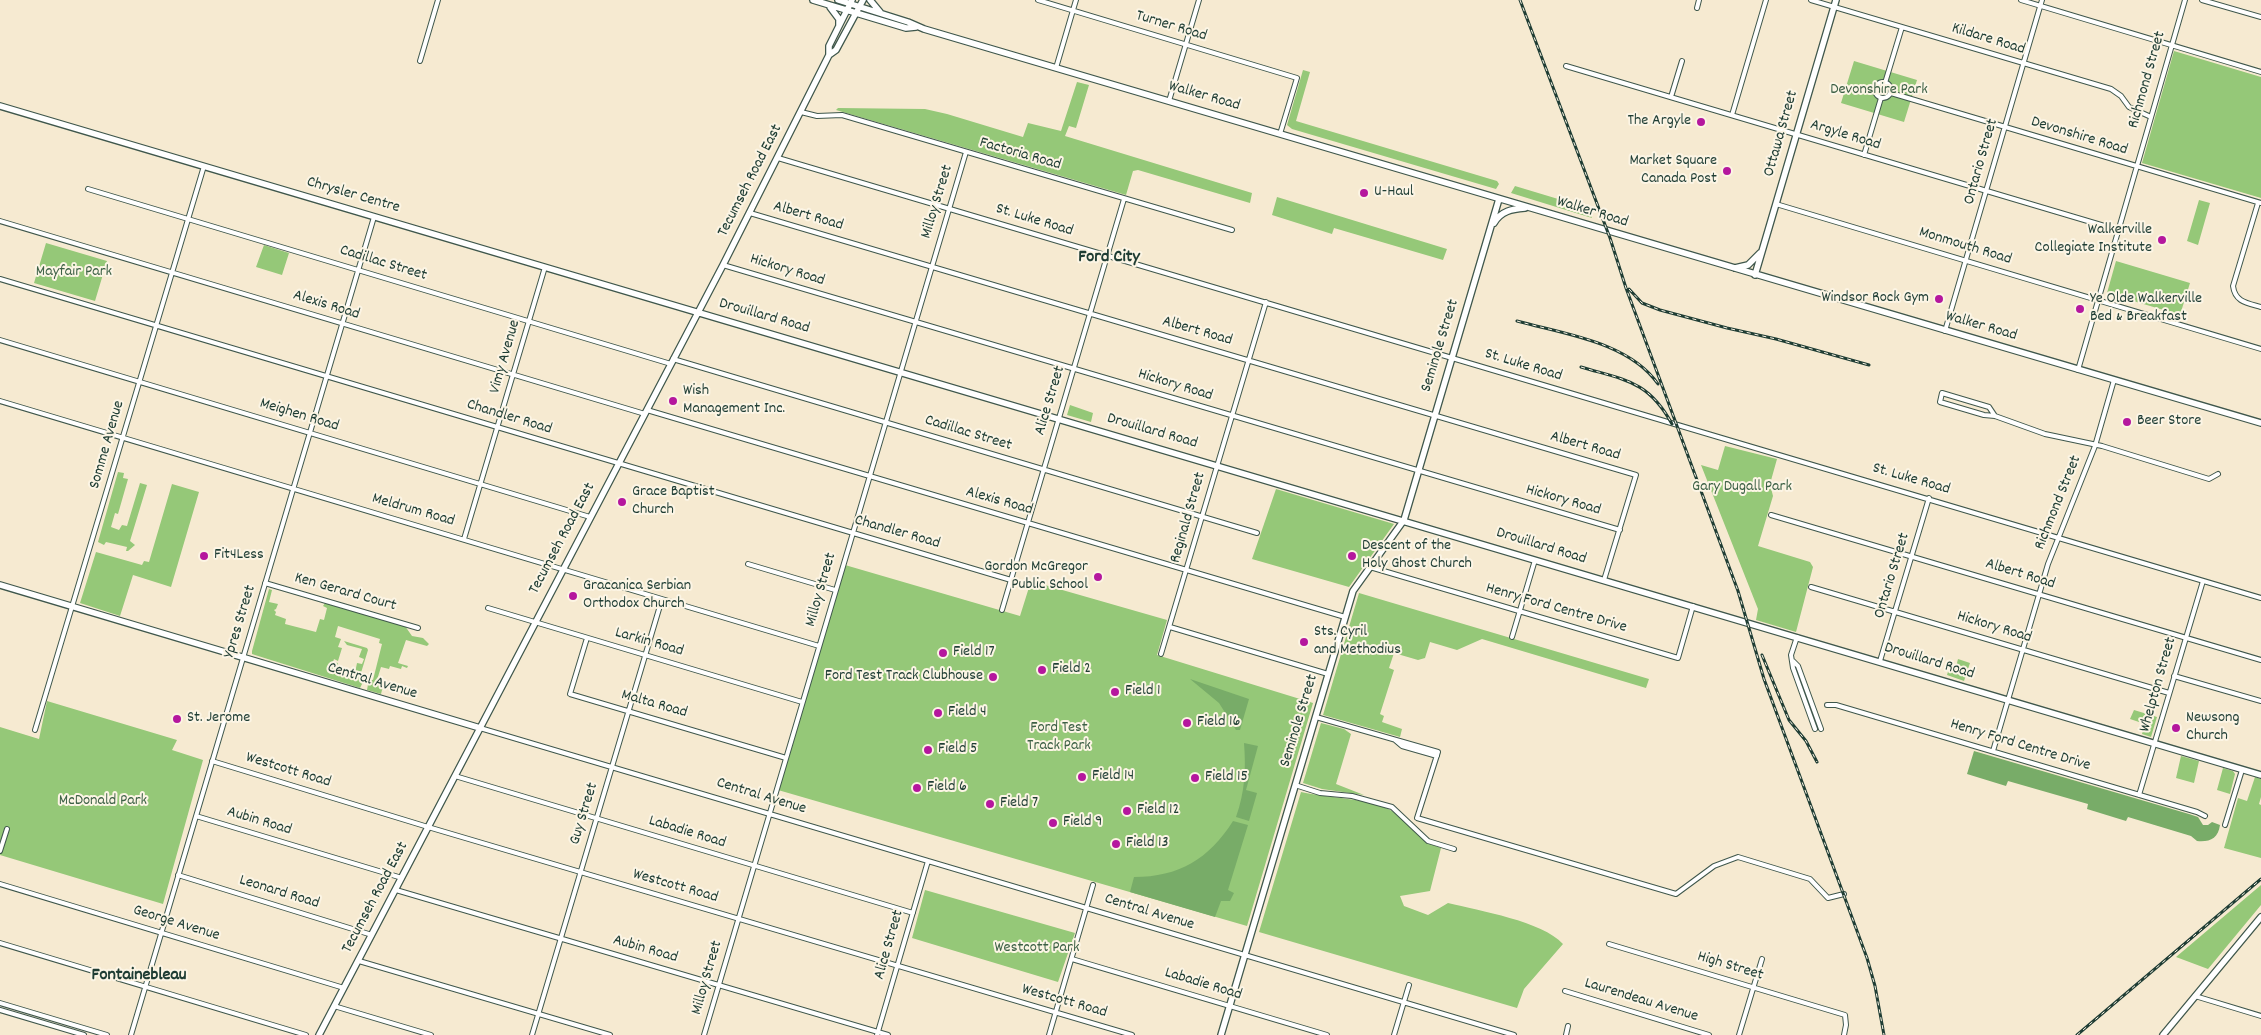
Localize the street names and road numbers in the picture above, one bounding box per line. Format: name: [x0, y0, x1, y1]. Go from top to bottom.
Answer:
street label: Turner Road: [1133, 7, 1209, 47]
street label: Kildare Road: [1949, 20, 2027, 60]
street label: Richmond Street: [2125, 29, 2171, 131]
street label: Walker Road: [1166, 78, 1242, 116]
street label: Ottawa Street: [1761, 89, 1803, 179]
street label: Devonshire Road: [2028, 113, 2130, 161]
street label: Argyle Road: [1807, 116, 1883, 156]
street label: Ontario Street: [1961, 117, 2003, 207]
street label: Tecumseh Road East: [714, 122, 788, 240]
street label: Factoria Road: [977, 134, 1063, 176]
street label: Milloy Street: [918, 163, 958, 241]
street label: Chrysler Centre: [304, 174, 402, 218]
street label: Walker Road: [1554, 193, 1630, 233]
street label: Albert Road: [771, 198, 845, 236]
street label: St. Luke Road: [993, 200, 1075, 242]
street label: Monmouth Road: [1916, 224, 2014, 270]
street label: Cadillac Street: [337, 242, 429, 286]
street label: Hickory Road: [747, 251, 827, 291]
street label: Alexis Road: [290, 287, 362, 325]
street label: Drouillard Road: [717, 295, 811, 339]
street label: Seminole Street: [1418, 297, 1464, 395]
street label: Walker Road: [1943, 308, 2019, 346]
street label: Albert Road: [1160, 313, 1234, 351]
street label: Vimy Avenue: [486, 318, 526, 396]
street label: St. Luke Road: [1482, 345, 1564, 387]
street label: Alice Street: [1031, 364, 1071, 438]
street label: Hickory Road: [1135, 366, 1215, 406]
street label: Meighen Road: [257, 395, 341, 437]
street label: Chandler Road: [464, 396, 554, 440]
street label: Somme Avenue: [86, 399, 130, 491]
street label: Drouillard Road: [1105, 410, 1199, 454]
street label: Cadillac Street: [922, 412, 1014, 456]
street label: Albert Road: [1548, 428, 1622, 466]
street label: Richmond Street: [2031, 453, 2087, 553]
street label: St. Luke Road: [1870, 460, 1952, 500]
street label: Reginald Street: [1167, 470, 1211, 566]
street label: Tecumseh Road East: [526, 480, 600, 598]
street label: Hickory Road: [1523, 481, 1603, 521]
street label: Alexis Road: [963, 483, 1035, 521]
street label: Meldrum Road: [369, 490, 457, 532]
street label: Chandler Road: [852, 512, 942, 554]
street label: Drouillard Road: [1494, 524, 1588, 570]
street label: Ontario Street: [1871, 531, 1915, 621]
street label: Milloy Street: [802, 551, 842, 629]
street label: Albert Road: [1983, 555, 2057, 595]
street label: Ken Gerard Court: [292, 569, 398, 617]
street label: Henry Ford Centre Drive: [1483, 580, 1629, 638]
street label: Ypres Street: [221, 583, 261, 661]
street label: Hickory Road: [1954, 608, 2034, 648]
street label: Larkin Road: [612, 624, 686, 662]
street label: Whelpton Street: [2136, 635, 2182, 735]
street label: Drouillard Road: [1882, 639, 1976, 685]
street label: Central Avenue: [325, 659, 419, 705]
street label: Seminole Street: [1277, 672, 1323, 770]
street label: Malta Road: [619, 686, 689, 724]
street label: Henry Ford Centre Drive: [1947, 716, 2093, 776]
street label: Westcott Road: [243, 749, 333, 793]
street label: Central Avenue: [714, 774, 808, 820]
street label: Guy Street: [566, 781, 604, 847]
street label: Aubin Road: [224, 803, 294, 841]
street label: Labadie Road: [646, 812, 728, 854]
street label: Tecumseh Road East: [339, 839, 413, 957]
street label: Westcott Road: [630, 866, 720, 908]
street label: Leonard Road: [237, 872, 321, 914]
street label: Central Avenue: [1102, 890, 1196, 936]
street label: George Avenue: [130, 902, 222, 946]
street label: Alice Street: [871, 908, 909, 982]
street label: Aubin Road: [610, 932, 680, 968]
street label: Milloy Street: [688, 939, 728, 1017]
street label: High Street: [1695, 948, 1765, 986]
street label: Labadie Road: [1162, 964, 1244, 1006]
street label: Laurendeau Avenue: [1582, 975, 1700, 1027]
street label: Westcott Road: [1019, 981, 1109, 1023]

